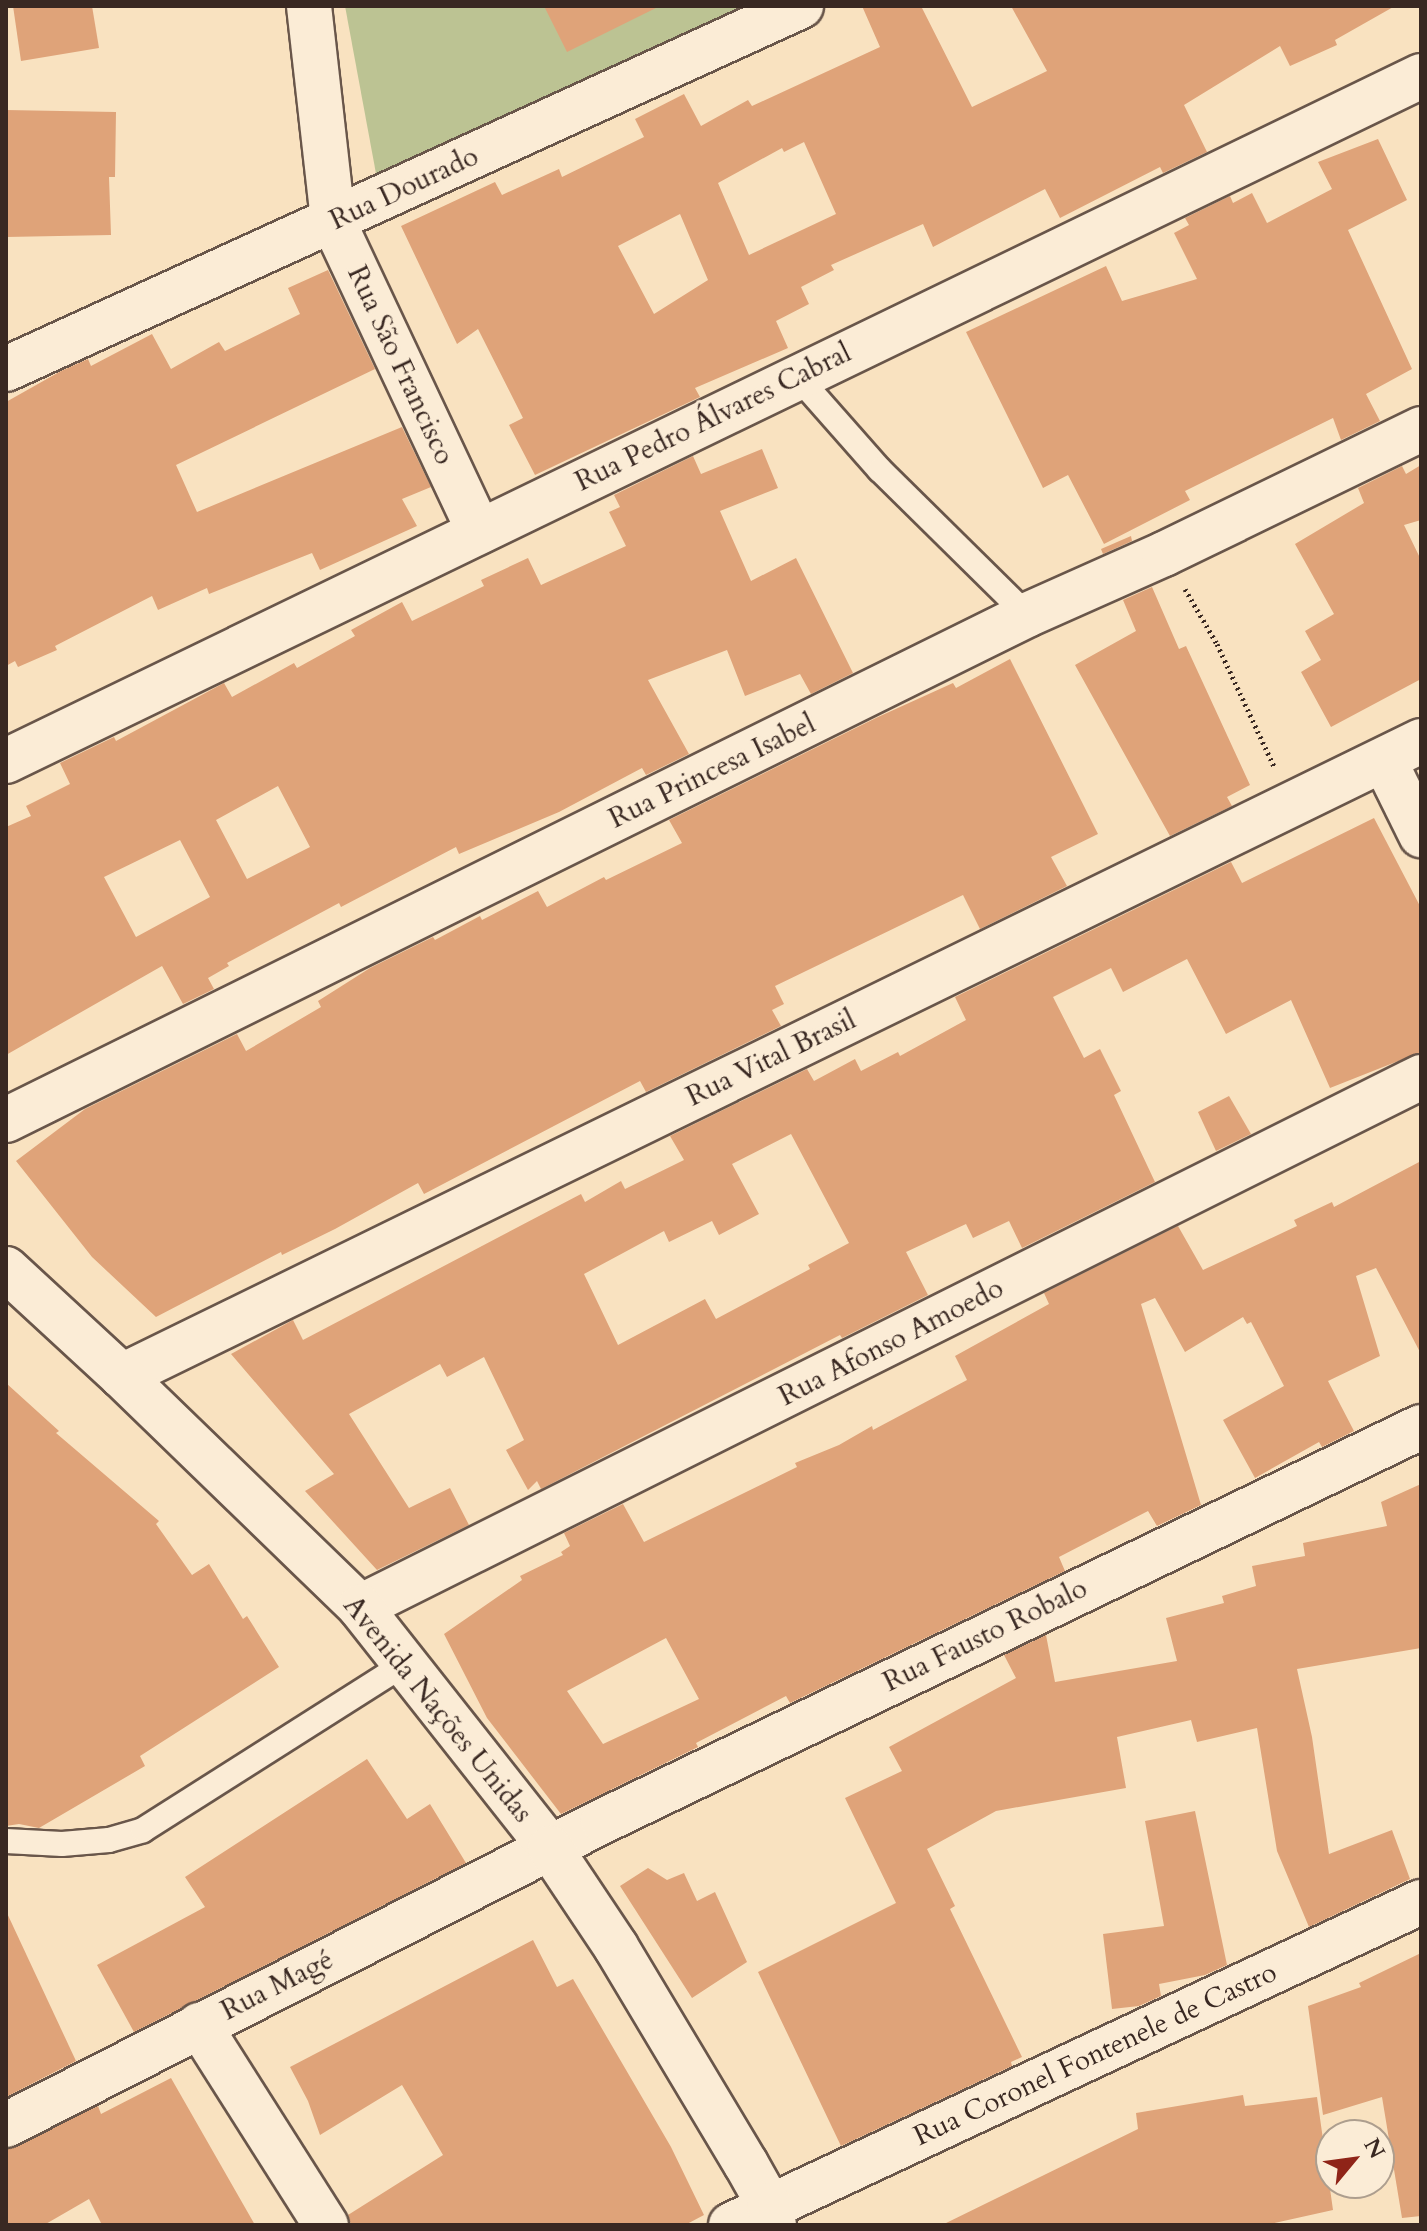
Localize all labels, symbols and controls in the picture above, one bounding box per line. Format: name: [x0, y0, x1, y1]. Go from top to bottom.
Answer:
street label: Rua Dourado: [324, 139, 484, 237]
street label: Rua São Francisco: [340, 260, 462, 470]
street label: Rua Pedro Álvares Cabral: [570, 336, 856, 498]
street label: Rua Princesa Isabel: [603, 707, 821, 835]
street label: Rua Vital Brasil: [681, 1003, 861, 1113]
street label: Rua Afonso Amoedo: [773, 1271, 1009, 1413]
street label: Rua Fausto Robalo: [878, 1571, 1092, 1699]
street label: Avenida Nações Unidas: [336, 1589, 540, 1829]
street label: Rua Magé: [215, 1943, 339, 2027]
street label: Rua Coronel Fontenele de Castro: [908, 1955, 1282, 2153]
north arrow: [1315, 2119, 1395, 2199]
text: N: [1356, 2133, 1392, 2164]

